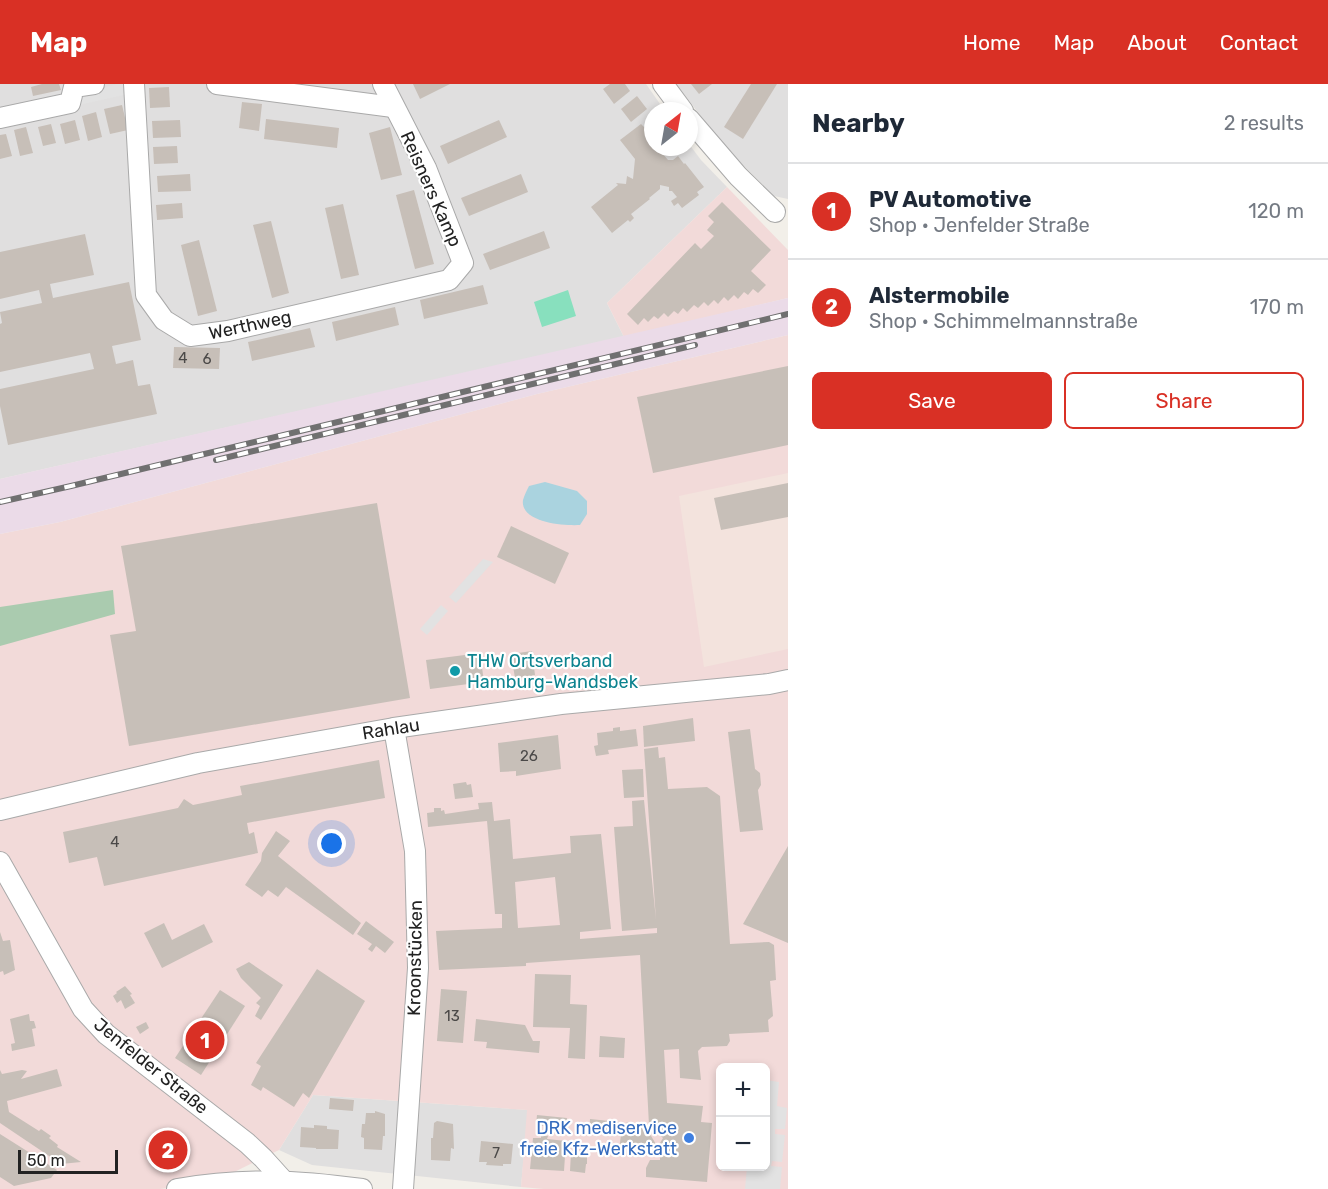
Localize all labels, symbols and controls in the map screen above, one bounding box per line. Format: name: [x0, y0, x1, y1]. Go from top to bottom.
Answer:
text: Map: [30, 26, 87, 59]
text: Home: [963, 30, 1020, 55]
text: Map: [1053, 30, 1094, 55]
text: About: [1127, 30, 1187, 55]
text: Contact: [1220, 30, 1298, 55]
north arrow: [644, 102, 698, 156]
text: Nearby: [812, 108, 905, 139]
text: 2 results: [1224, 111, 1304, 135]
street label: Reisners Kamp: [396, 128, 466, 250]
text: PV Automotive: [869, 186, 1032, 213]
text: 1: [827, 199, 836, 223]
text: 120 m: [1248, 199, 1304, 223]
text: Shop · Jenfelder Straße: [869, 213, 1090, 237]
text: Alstermobile: [869, 282, 1010, 309]
text: 2: [825, 295, 838, 319]
text: 170 m: [1250, 295, 1304, 319]
street label: Werthweg: [207, 306, 293, 344]
text: Shop · Schimmelmannstraße: [869, 309, 1138, 333]
house number: 4: [178, 349, 188, 367]
house number: 6: [202, 350, 212, 368]
button: Save: [812, 372, 1052, 429]
button: Share: [1064, 372, 1304, 429]
place label: THW Ortsverband Hamburg-Wandsbek: [467, 650, 639, 693]
marker: THW Ortsverband Hamburg-Wandsbek: [448, 664, 462, 678]
street label: Rahlau: [361, 714, 421, 744]
house number: 26: [520, 747, 538, 765]
your location: [317, 829, 346, 858]
house number: 4: [110, 833, 120, 851]
street label: Kroonstücken: [403, 900, 427, 1016]
house number: 13: [444, 1007, 460, 1025]
street label: Jenfelder Straße: [89, 1013, 213, 1119]
pin: 1: [186, 1018, 224, 1062]
map controls: [716, 1063, 770, 1171]
button: +: [716, 1063, 770, 1117]
place label: DRK mediservice freie Kfz-Werkstatt: [520, 1117, 677, 1160]
button: −: [716, 1117, 770, 1171]
pin: 2: [148, 1128, 188, 1172]
marker: DRK mediservice freie Kfz-Werkstatt: [682, 1131, 696, 1145]
house number: 7: [492, 1144, 500, 1162]
scale bar: [18, 1147, 118, 1174]
text: 50 m: [27, 1151, 65, 1170]

